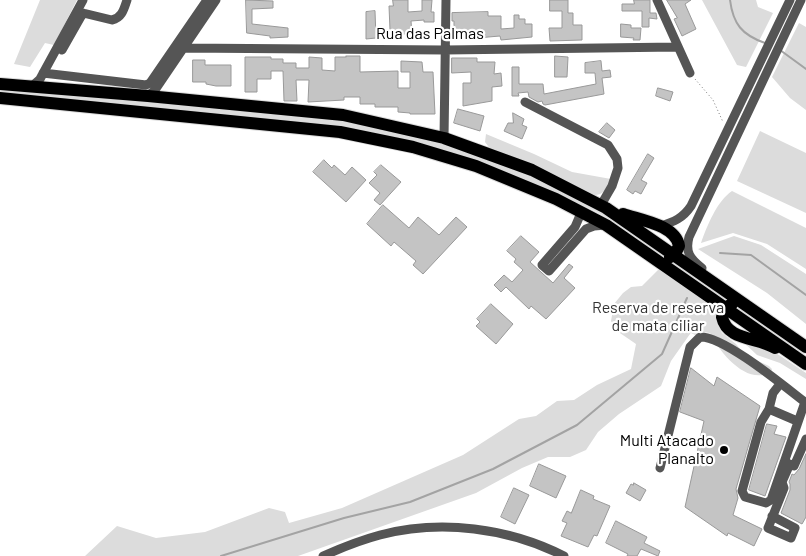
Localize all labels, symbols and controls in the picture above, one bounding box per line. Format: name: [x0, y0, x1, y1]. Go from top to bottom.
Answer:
street label: Rua das Palmas: [376, 24, 484, 44]
park label: Reserva de reserva de mata ciliar: [592, 298, 724, 336]
place label: Multi Atacado Planalto: [620, 431, 714, 469]
marker: Multi Atacado Planalto: [718, 444, 730, 456]

